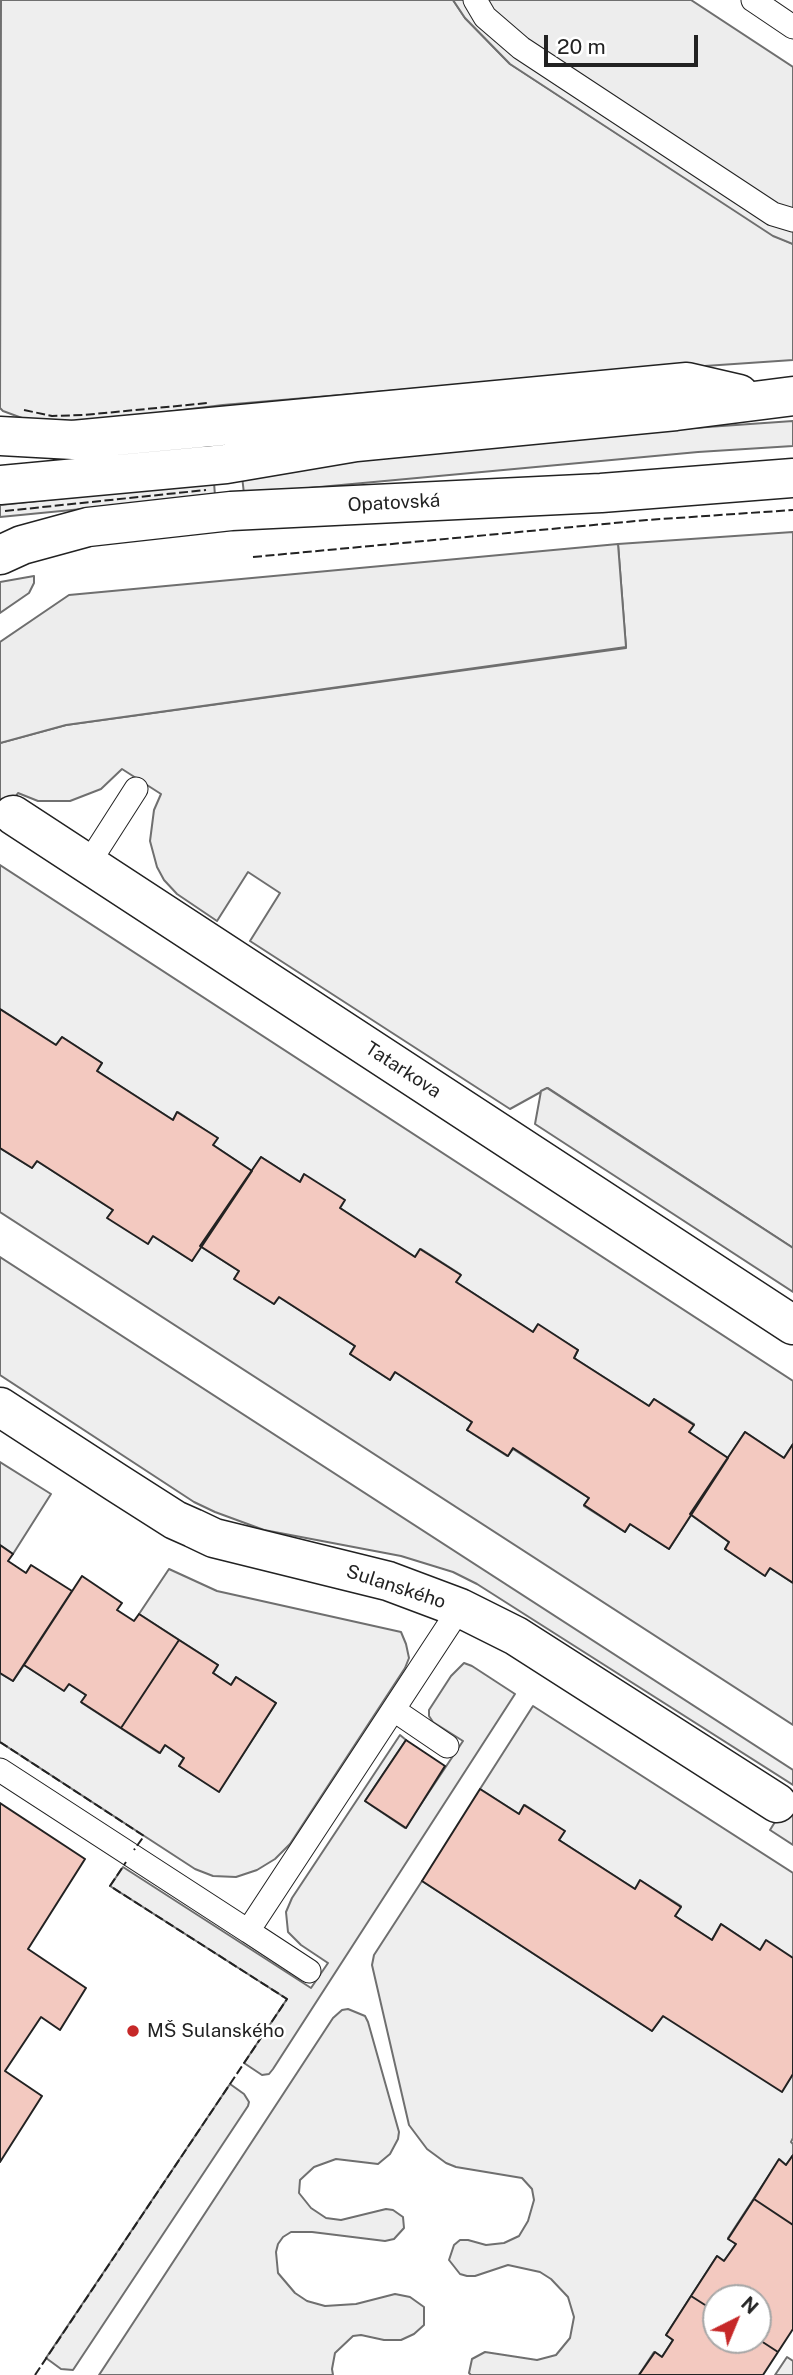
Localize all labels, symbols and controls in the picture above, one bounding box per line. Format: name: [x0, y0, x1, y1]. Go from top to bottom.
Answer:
scale bar: [548, 21, 702, 65]
text: 20 m: [557, 34, 606, 59]
street label: Opatovská: [347, 489, 441, 517]
street label: Tatarkova: [361, 1037, 445, 1103]
street label: Sulanského: [343, 1560, 449, 1614]
place label: MŠ Sulanského: [147, 2020, 284, 2042]
marker: MŠ Sulanského: [125, 2023, 141, 2039]
north arrow: [702, 2284, 772, 2354]
text: N: [737, 2292, 763, 2318]

